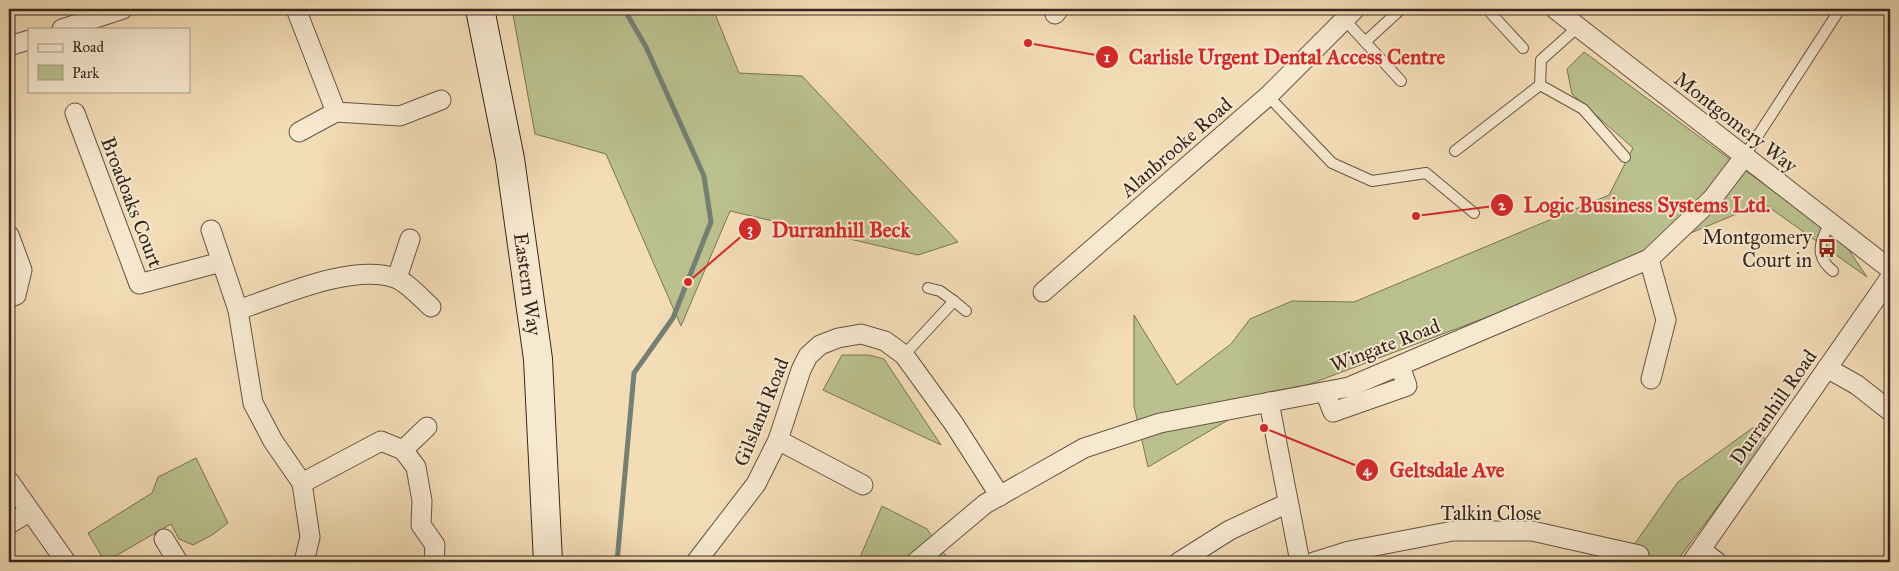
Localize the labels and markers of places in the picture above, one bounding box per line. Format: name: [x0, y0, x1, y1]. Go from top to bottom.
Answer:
callout: Carlisle Urgent Dental Access Centre: [1094, 39, 1456, 75]
callout: Logic Business Systems Ltd.: [1489, 187, 1781, 223]
callout: Durranhill Beck: [737, 211, 921, 247]
place label: Montgomery Court in: [1702, 225, 1813, 272]
bus stop icon: Montgomery Court in: [1816, 237, 1838, 259]
callout: Geltsdale Ave: [1355, 452, 1515, 488]

